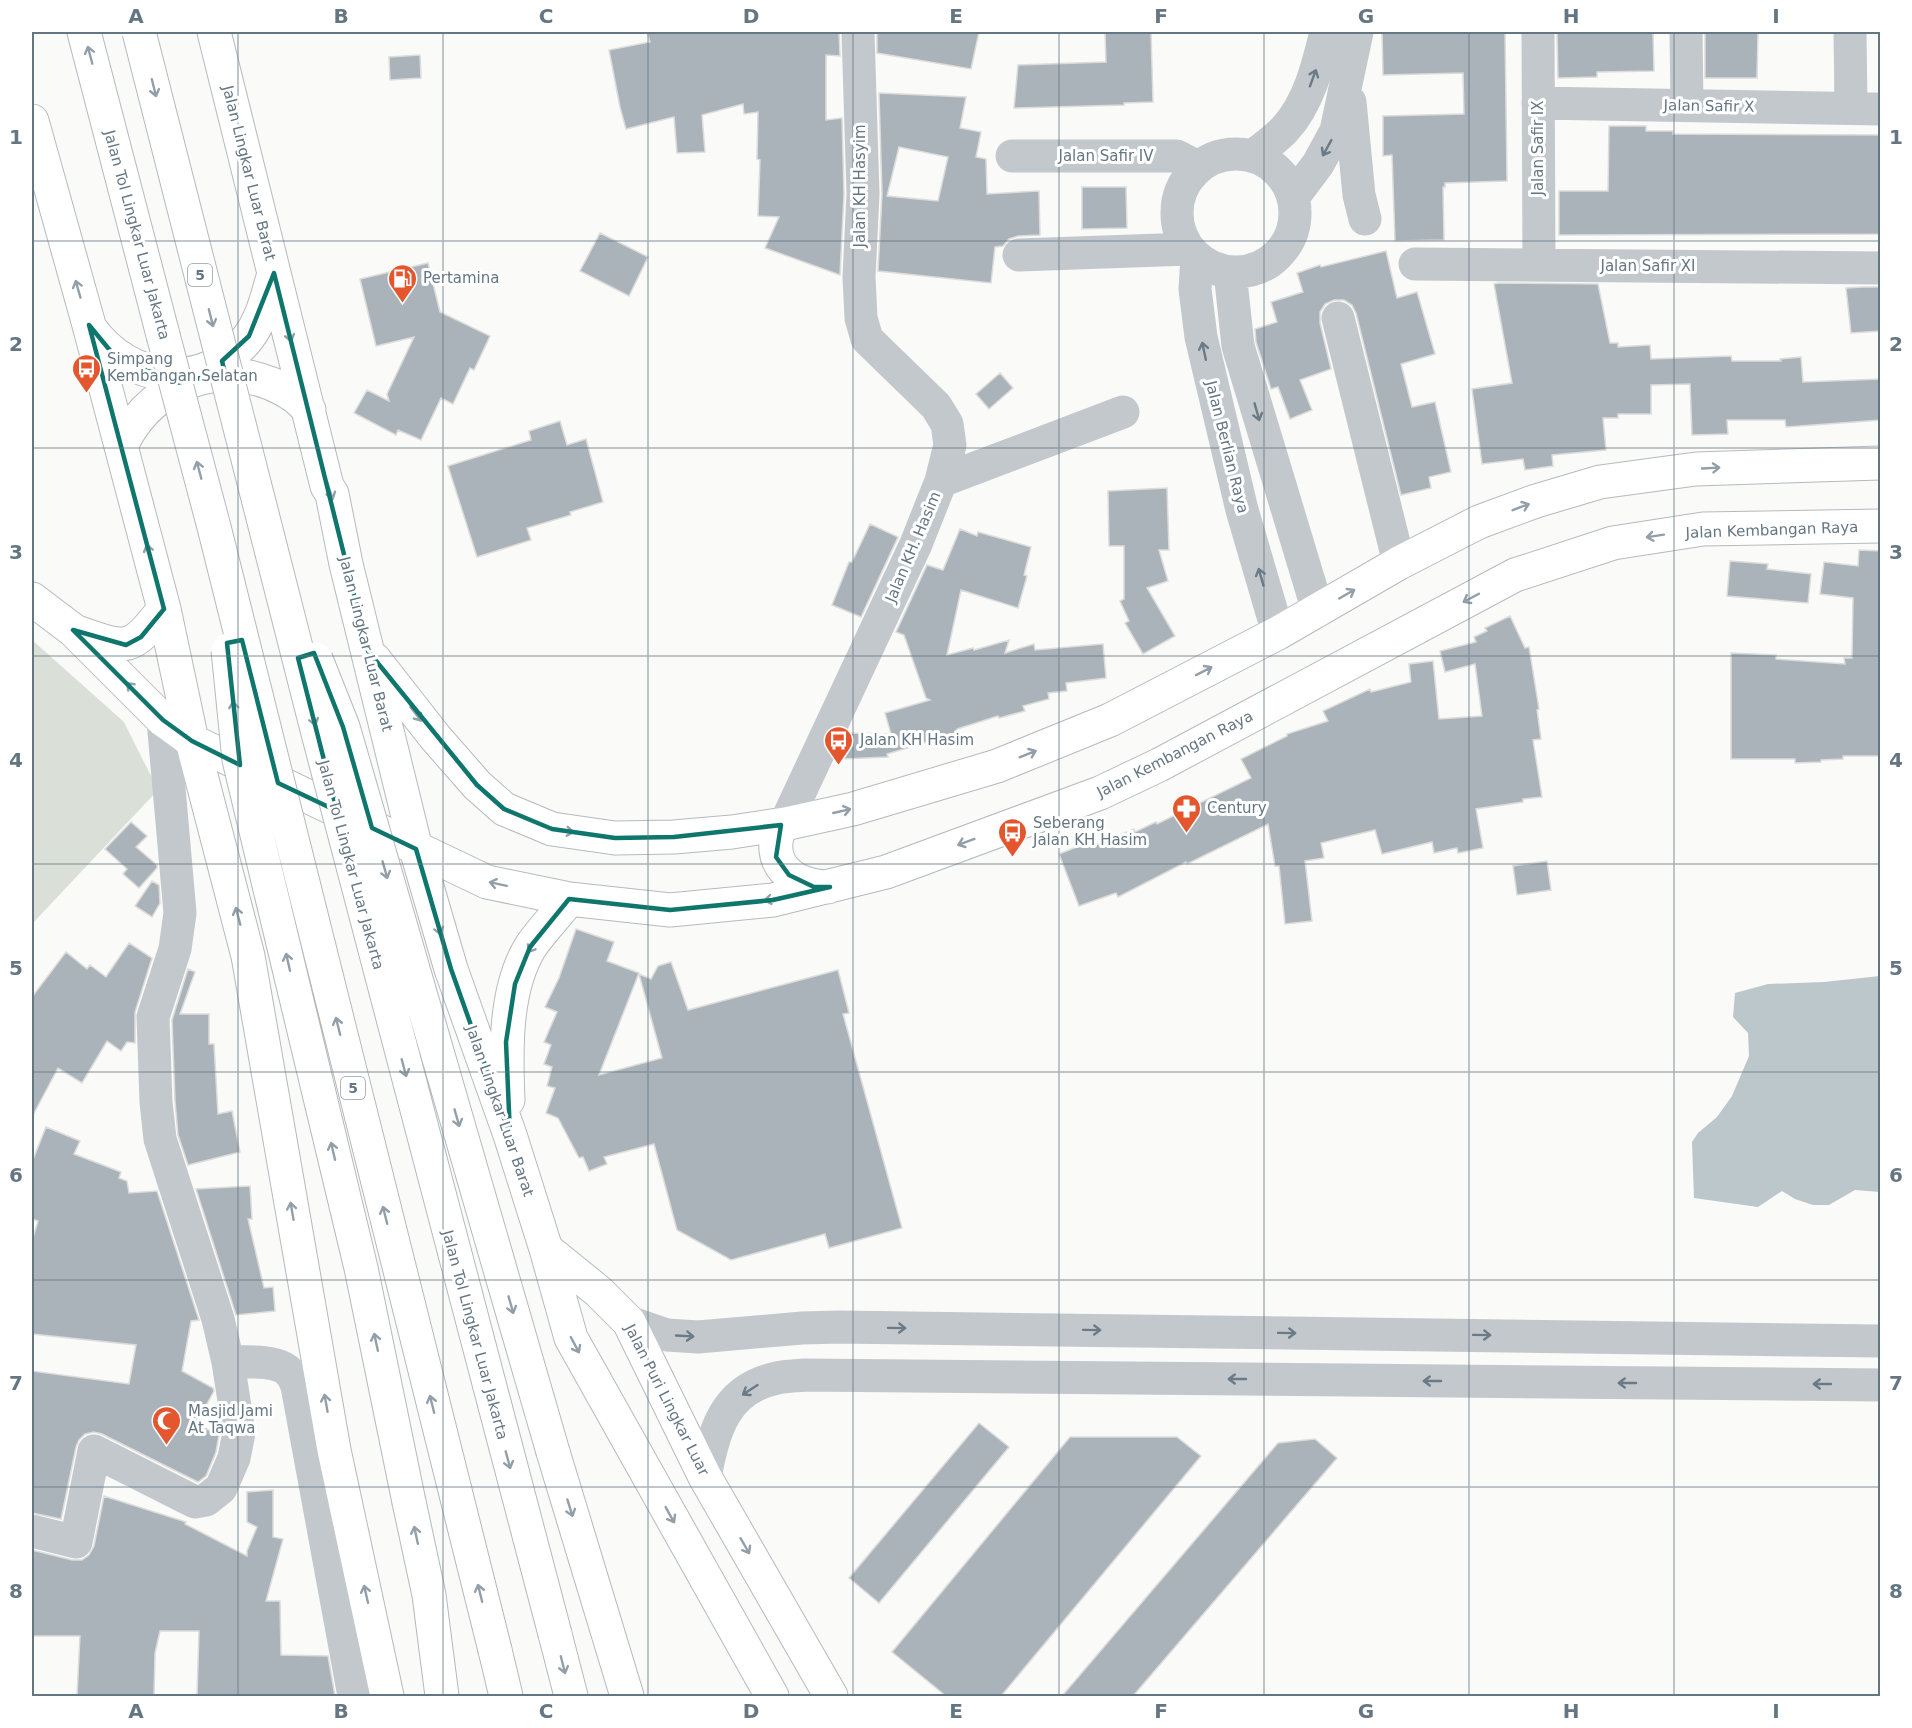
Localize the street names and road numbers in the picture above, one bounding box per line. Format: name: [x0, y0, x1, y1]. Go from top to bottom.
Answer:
street label: Jalan Lingkar Luar Barat: [218, 83, 280, 263]
street label: Jalan Safir X: [1663, 96, 1754, 116]
street label: Jalan Safir IX: [1529, 100, 1547, 197]
street label: Jalan KH Hasyim: [851, 124, 869, 249]
street label: Jalan Tol Lingkar Luar Jakarta: [100, 127, 174, 342]
street label: Jalan Safir IV: [1057, 147, 1154, 165]
street label: Jalan Safir XI: [1599, 257, 1696, 275]
road number: 5: [188, 264, 212, 286]
street label: Jalan Berlian Raya: [1202, 378, 1252, 515]
street label: Jalan KH. Hasim: [881, 489, 944, 606]
street label: Jalan Kembangan Raya: [1684, 518, 1859, 542]
street label: Jalan Lingkar Luar Barat: [335, 554, 397, 734]
street label: Jalan Kembangan Raya: [1093, 707, 1256, 802]
street label: Jalan Tol Lingkar Luar Jakarta: [314, 757, 388, 972]
street label: Jalan Lingkar Luar Barat: [462, 1022, 538, 1199]
road number: 5: [341, 1077, 365, 1099]
street label: Jalan Tol Lingkar Luar Jakarta: [438, 1227, 512, 1442]
street label: Jalan Puri Lingkar Luar: [620, 1320, 713, 1480]

